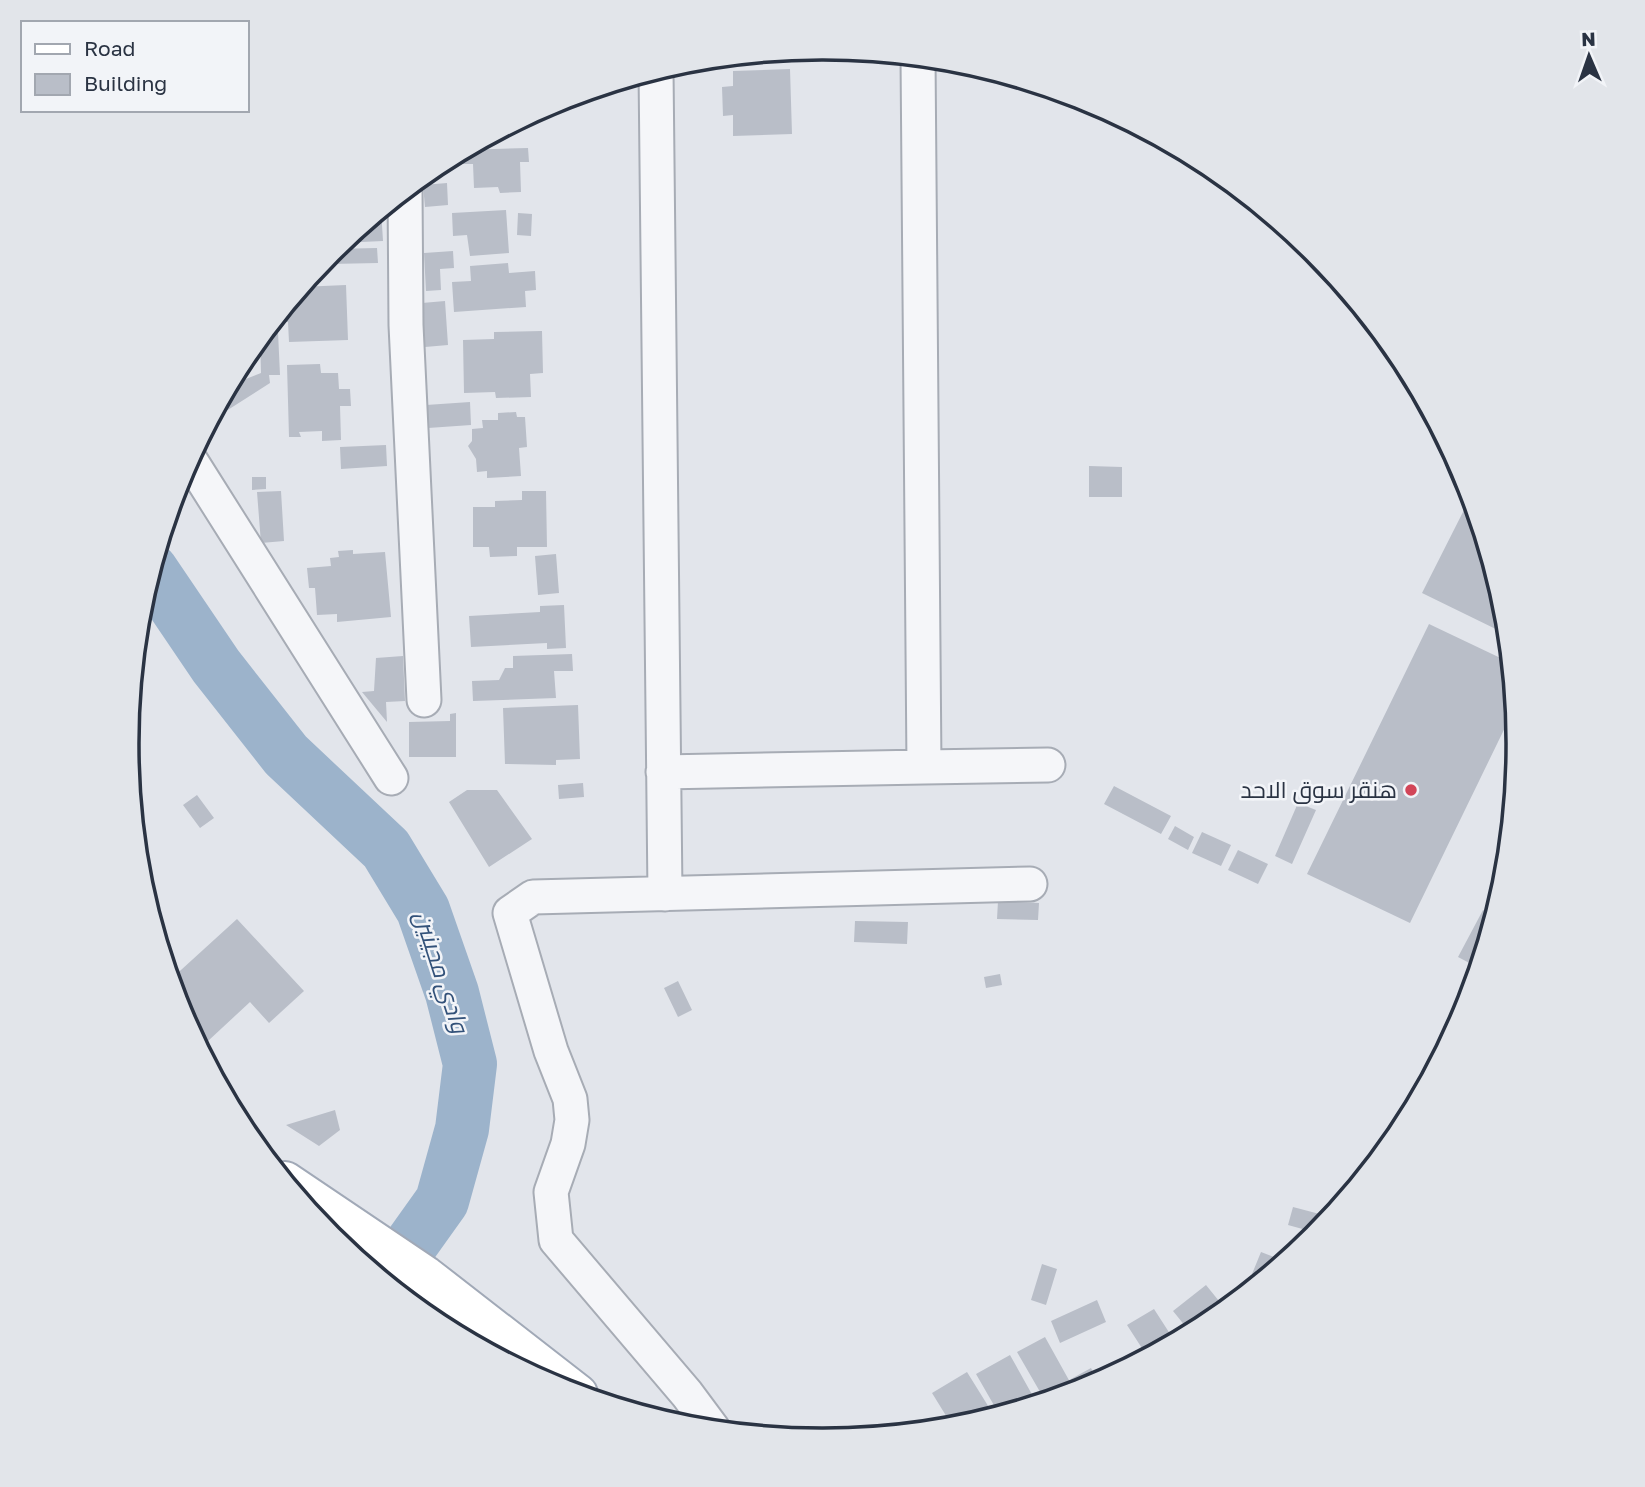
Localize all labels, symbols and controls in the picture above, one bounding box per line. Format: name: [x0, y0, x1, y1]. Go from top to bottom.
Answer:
legend: [21, 21, 248, 112]
north arrow: [1554, 21, 1624, 91]
text: N: [1581, 27, 1596, 50]
text: Road: [84, 35, 135, 61]
text: Building: [84, 70, 167, 96]
place label: هنقر سوق الاحد: [1241, 775, 1397, 804]
marker: هنقر سوق الاحد: [1403, 782, 1419, 798]
water label: وادي مجينين: [403, 907, 476, 1040]

